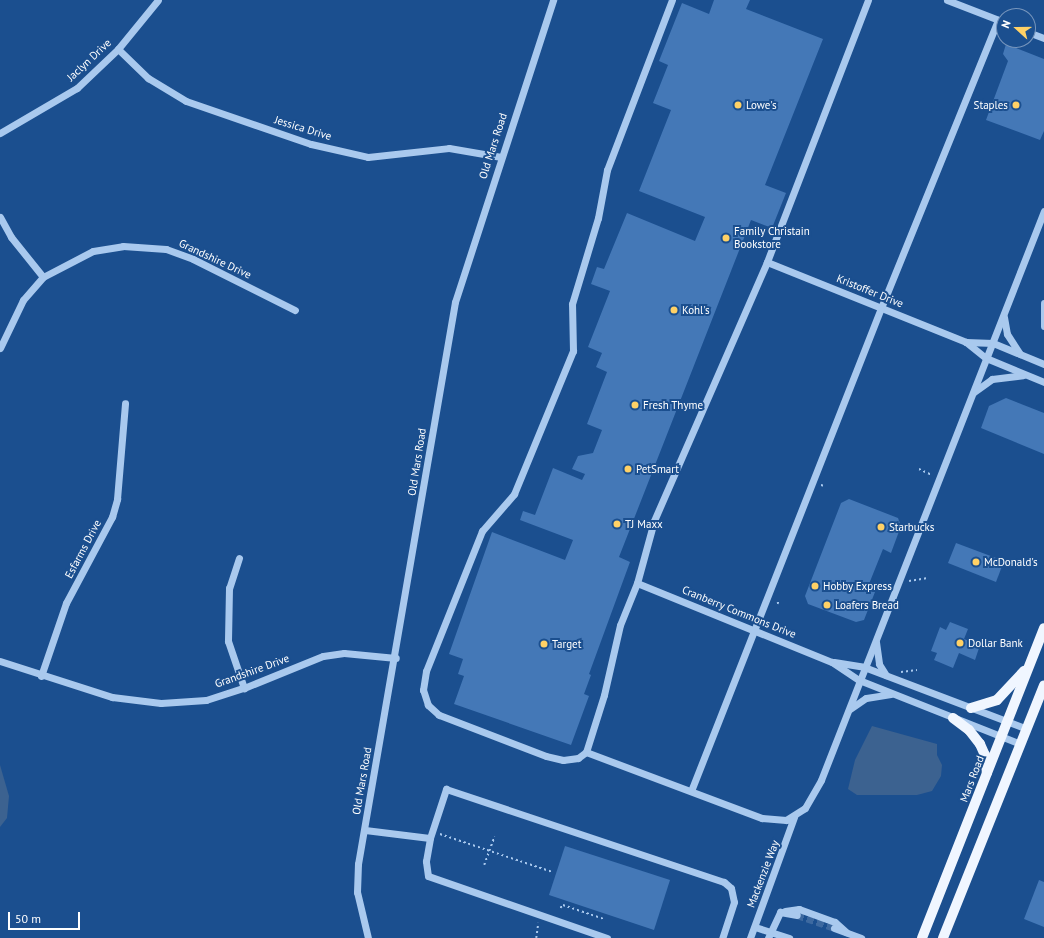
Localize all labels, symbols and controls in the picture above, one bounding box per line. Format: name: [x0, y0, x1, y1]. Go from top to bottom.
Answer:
north arrow: [996, 8, 1036, 48]
text: N: [998, 18, 1014, 30]
street label: Jaclyn Drive: [64, 36, 114, 84]
place label: Lowe's: [746, 98, 777, 112]
place label: Staples: [974, 98, 1008, 112]
marker: Lowe's: [733, 100, 743, 110]
marker: Staples: [1011, 100, 1021, 110]
street label: Old Mars Road: [476, 111, 510, 181]
street label: Jessica Drive: [273, 113, 333, 143]
place label: Family Christain Bookstore: [734, 225, 810, 251]
marker: Family Christain Bookstore: [721, 233, 731, 243]
street label: Grandshire Drive: [177, 236, 253, 282]
street label: Kristoffer Drive: [835, 272, 905, 310]
place label: Kohl's: [682, 303, 710, 317]
marker: Kohl's: [669, 305, 679, 315]
place label: Fresh Thyme: [643, 398, 703, 412]
marker: Fresh Thyme: [630, 400, 640, 410]
street label: Old Mars Road: [405, 427, 429, 497]
place label: PetSmart: [636, 462, 679, 476]
marker: PetSmart: [623, 464, 633, 474]
street label: Esfarms Drive: [62, 517, 104, 581]
place label: TJ Maxx: [625, 517, 663, 531]
marker: TJ Maxx: [612, 519, 622, 529]
place label: Starbucks: [889, 520, 934, 534]
marker: Starbucks: [876, 522, 886, 532]
place label: McDonald's: [984, 555, 1038, 569]
marker: McDonald's: [971, 557, 981, 567]
place label: Hobby Express: [823, 579, 892, 593]
marker: Hobby Express: [810, 581, 820, 591]
street label: Cranberry Commons Drive: [680, 583, 798, 641]
place label: Loafers Bread: [835, 598, 899, 612]
marker: Loafers Bread: [822, 600, 832, 610]
place label: Dollar Bank: [968, 636, 1023, 650]
place label: Target: [552, 637, 581, 651]
marker: Dollar Bank: [955, 638, 965, 648]
marker: Target: [539, 639, 549, 649]
street label: Grandshire Drive: [213, 651, 291, 691]
street label: Old Mars Road: [350, 746, 374, 816]
street label: Mars Road: [957, 754, 987, 804]
street label: Mackenzie Way: [744, 838, 782, 910]
scale bar: [10, 904, 82, 930]
text: 50 m: [15, 911, 41, 926]

